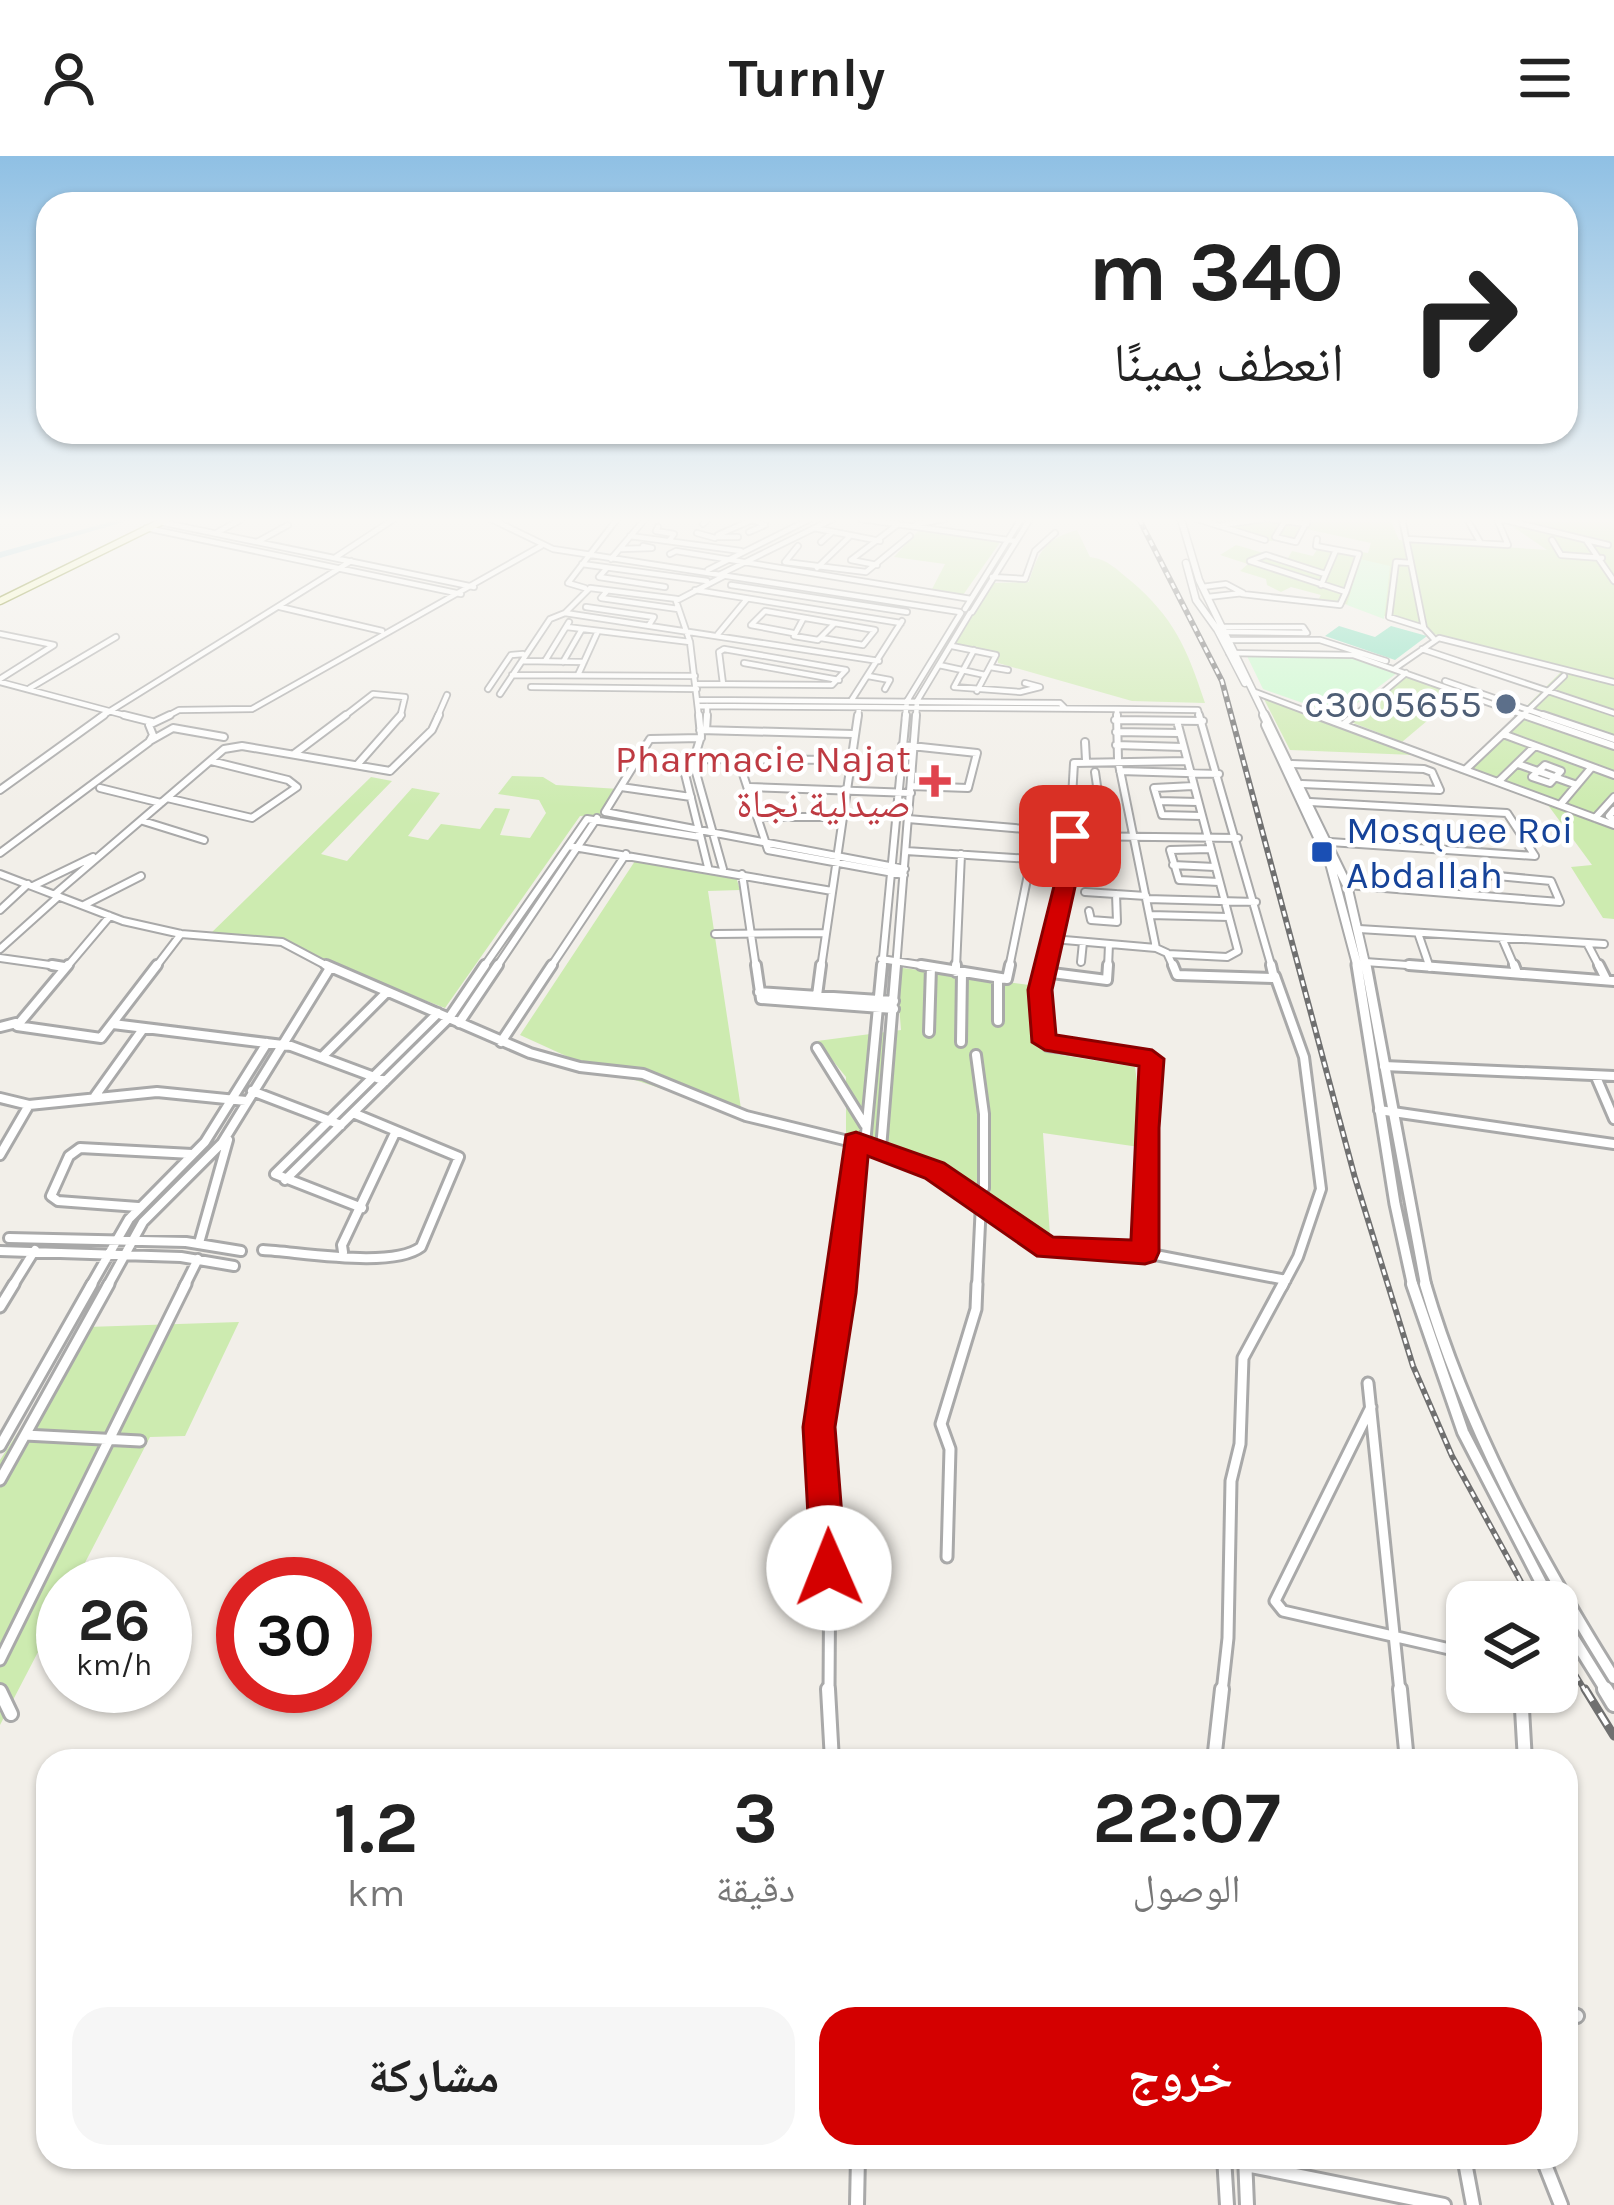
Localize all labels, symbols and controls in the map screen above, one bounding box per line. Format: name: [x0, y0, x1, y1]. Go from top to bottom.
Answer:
icon: person: [36, 45, 102, 111]
icon: menu: [1512, 45, 1578, 111]
text: Turnly: [729, 46, 885, 110]
text: 340 m: [1088, 223, 1344, 321]
icon: right: [1386, 240, 1542, 396]
text: انعطف يمينًا: [1113, 331, 1344, 395]
place label: c3005655: [1304, 681, 1482, 727]
marker: c3005655: [1493, 691, 1519, 717]
place label: Pharmacie Najat صيدلية نجاة: [615, 736, 911, 827]
marker: Pharmacie Najat صيدلية نجاة: [922, 768, 948, 794]
pin: [1019, 785, 1121, 887]
icon: arrive: [1037, 803, 1103, 869]
place label: Mosquee Roi Abdallah: [1346, 807, 1573, 898]
marker: Mosquee Roi Abdallah: [1309, 839, 1335, 865]
position arrow: [766, 1505, 892, 1631]
speed limit sign: 30: [216, 1557, 372, 1713]
map controls: [1446, 1581, 1578, 1713]
button: layers: [1446, 1581, 1578, 1713]
text: 26: [78, 1585, 150, 1655]
text: km/h: [76, 1647, 152, 1683]
text: 3: [733, 1776, 778, 1860]
text: 22:07: [1093, 1776, 1280, 1860]
text: 1.2: [334, 1786, 418, 1870]
text: دقيقة: [716, 1866, 795, 1912]
text: الوصول: [1133, 1866, 1241, 1912]
text: km: [347, 1870, 405, 1916]
button: مشاركة: [72, 2007, 795, 2145]
button: خروج: [819, 2007, 1542, 2145]

